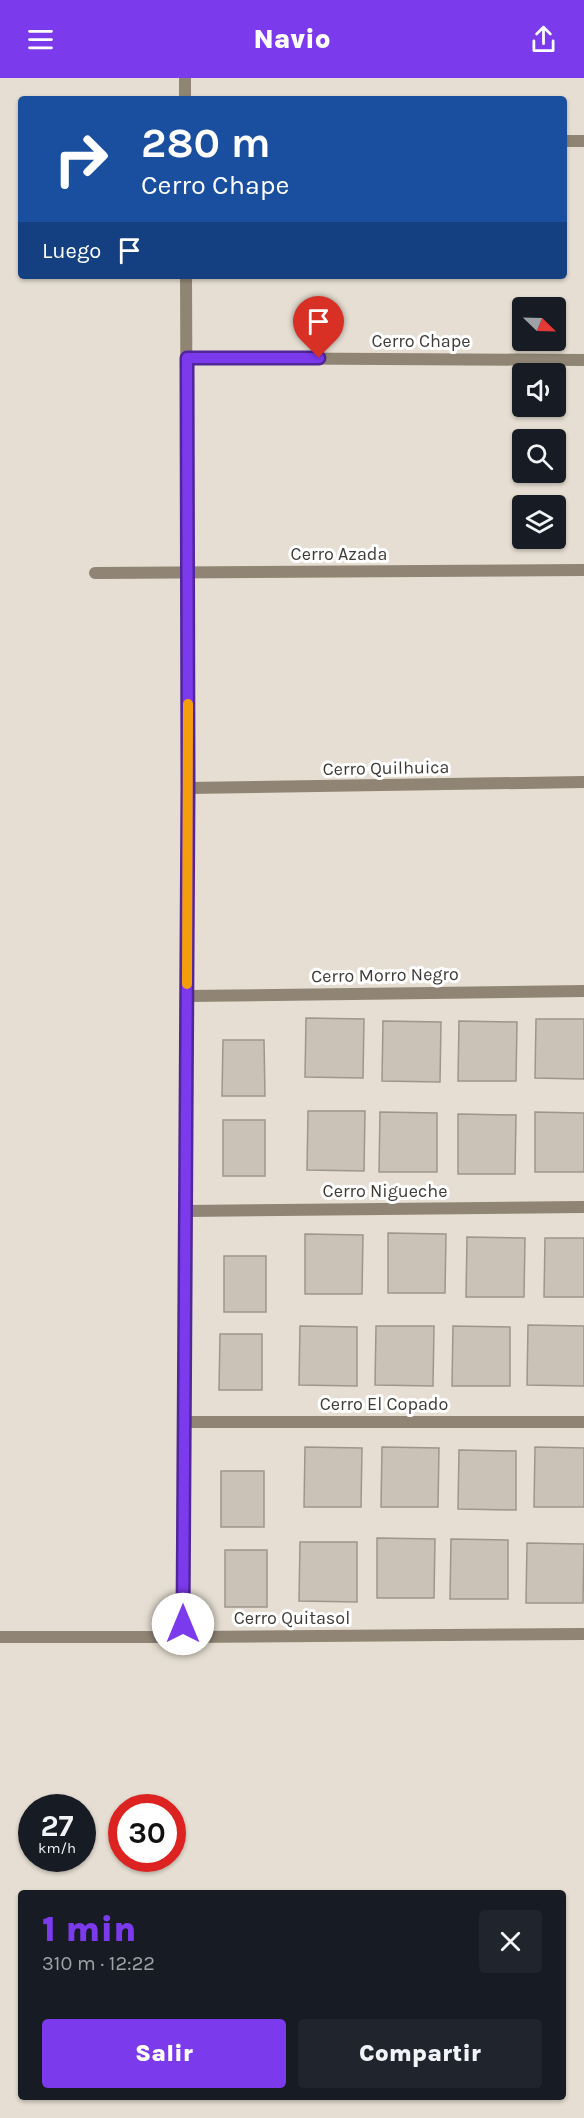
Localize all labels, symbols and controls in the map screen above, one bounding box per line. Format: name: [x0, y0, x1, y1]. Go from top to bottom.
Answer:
icon: menu: [24, 23, 57, 56]
text: Navio: [253, 23, 331, 55]
icon: share: [527, 23, 560, 56]
text: 280 m: [141, 118, 271, 168]
icon: right: [42, 120, 120, 198]
text: Cerro Chape: [141, 169, 289, 201]
icon: arrive: [113, 234, 146, 267]
text: Luego: [42, 238, 101, 264]
pin: [293, 296, 344, 358]
north arrow: [512, 297, 566, 351]
map controls: [512, 297, 566, 549]
icon: arrive: [302, 305, 335, 338]
street label: Cerro Chape: [372, 330, 470, 352]
button: sound: [512, 363, 566, 417]
button: search: [512, 429, 566, 483]
button: layers: [512, 495, 566, 549]
street label: Cerro Azada: [291, 543, 387, 565]
street label: Cerro Quilhuica: [322, 756, 450, 780]
street label: Cerro Morro Negro: [311, 963, 459, 987]
street label: Cerro Nigueche: [323, 1180, 447, 1202]
street label: Cerro El Copado: [320, 1393, 448, 1415]
position arrow: [151, 1592, 215, 1656]
street label: Cerro Quitasol: [234, 1607, 350, 1629]
speed limit sign: 30: [108, 1794, 186, 1872]
text: 27: [40, 1808, 74, 1844]
text: km/h: [38, 1839, 76, 1857]
text: 1 min: [42, 1908, 136, 1950]
button: close: [479, 1910, 542, 1973]
text: 310 m · 12:22: [42, 1952, 155, 1975]
button: Salir: [42, 2019, 286, 2088]
button: Compartir: [298, 2019, 542, 2088]

